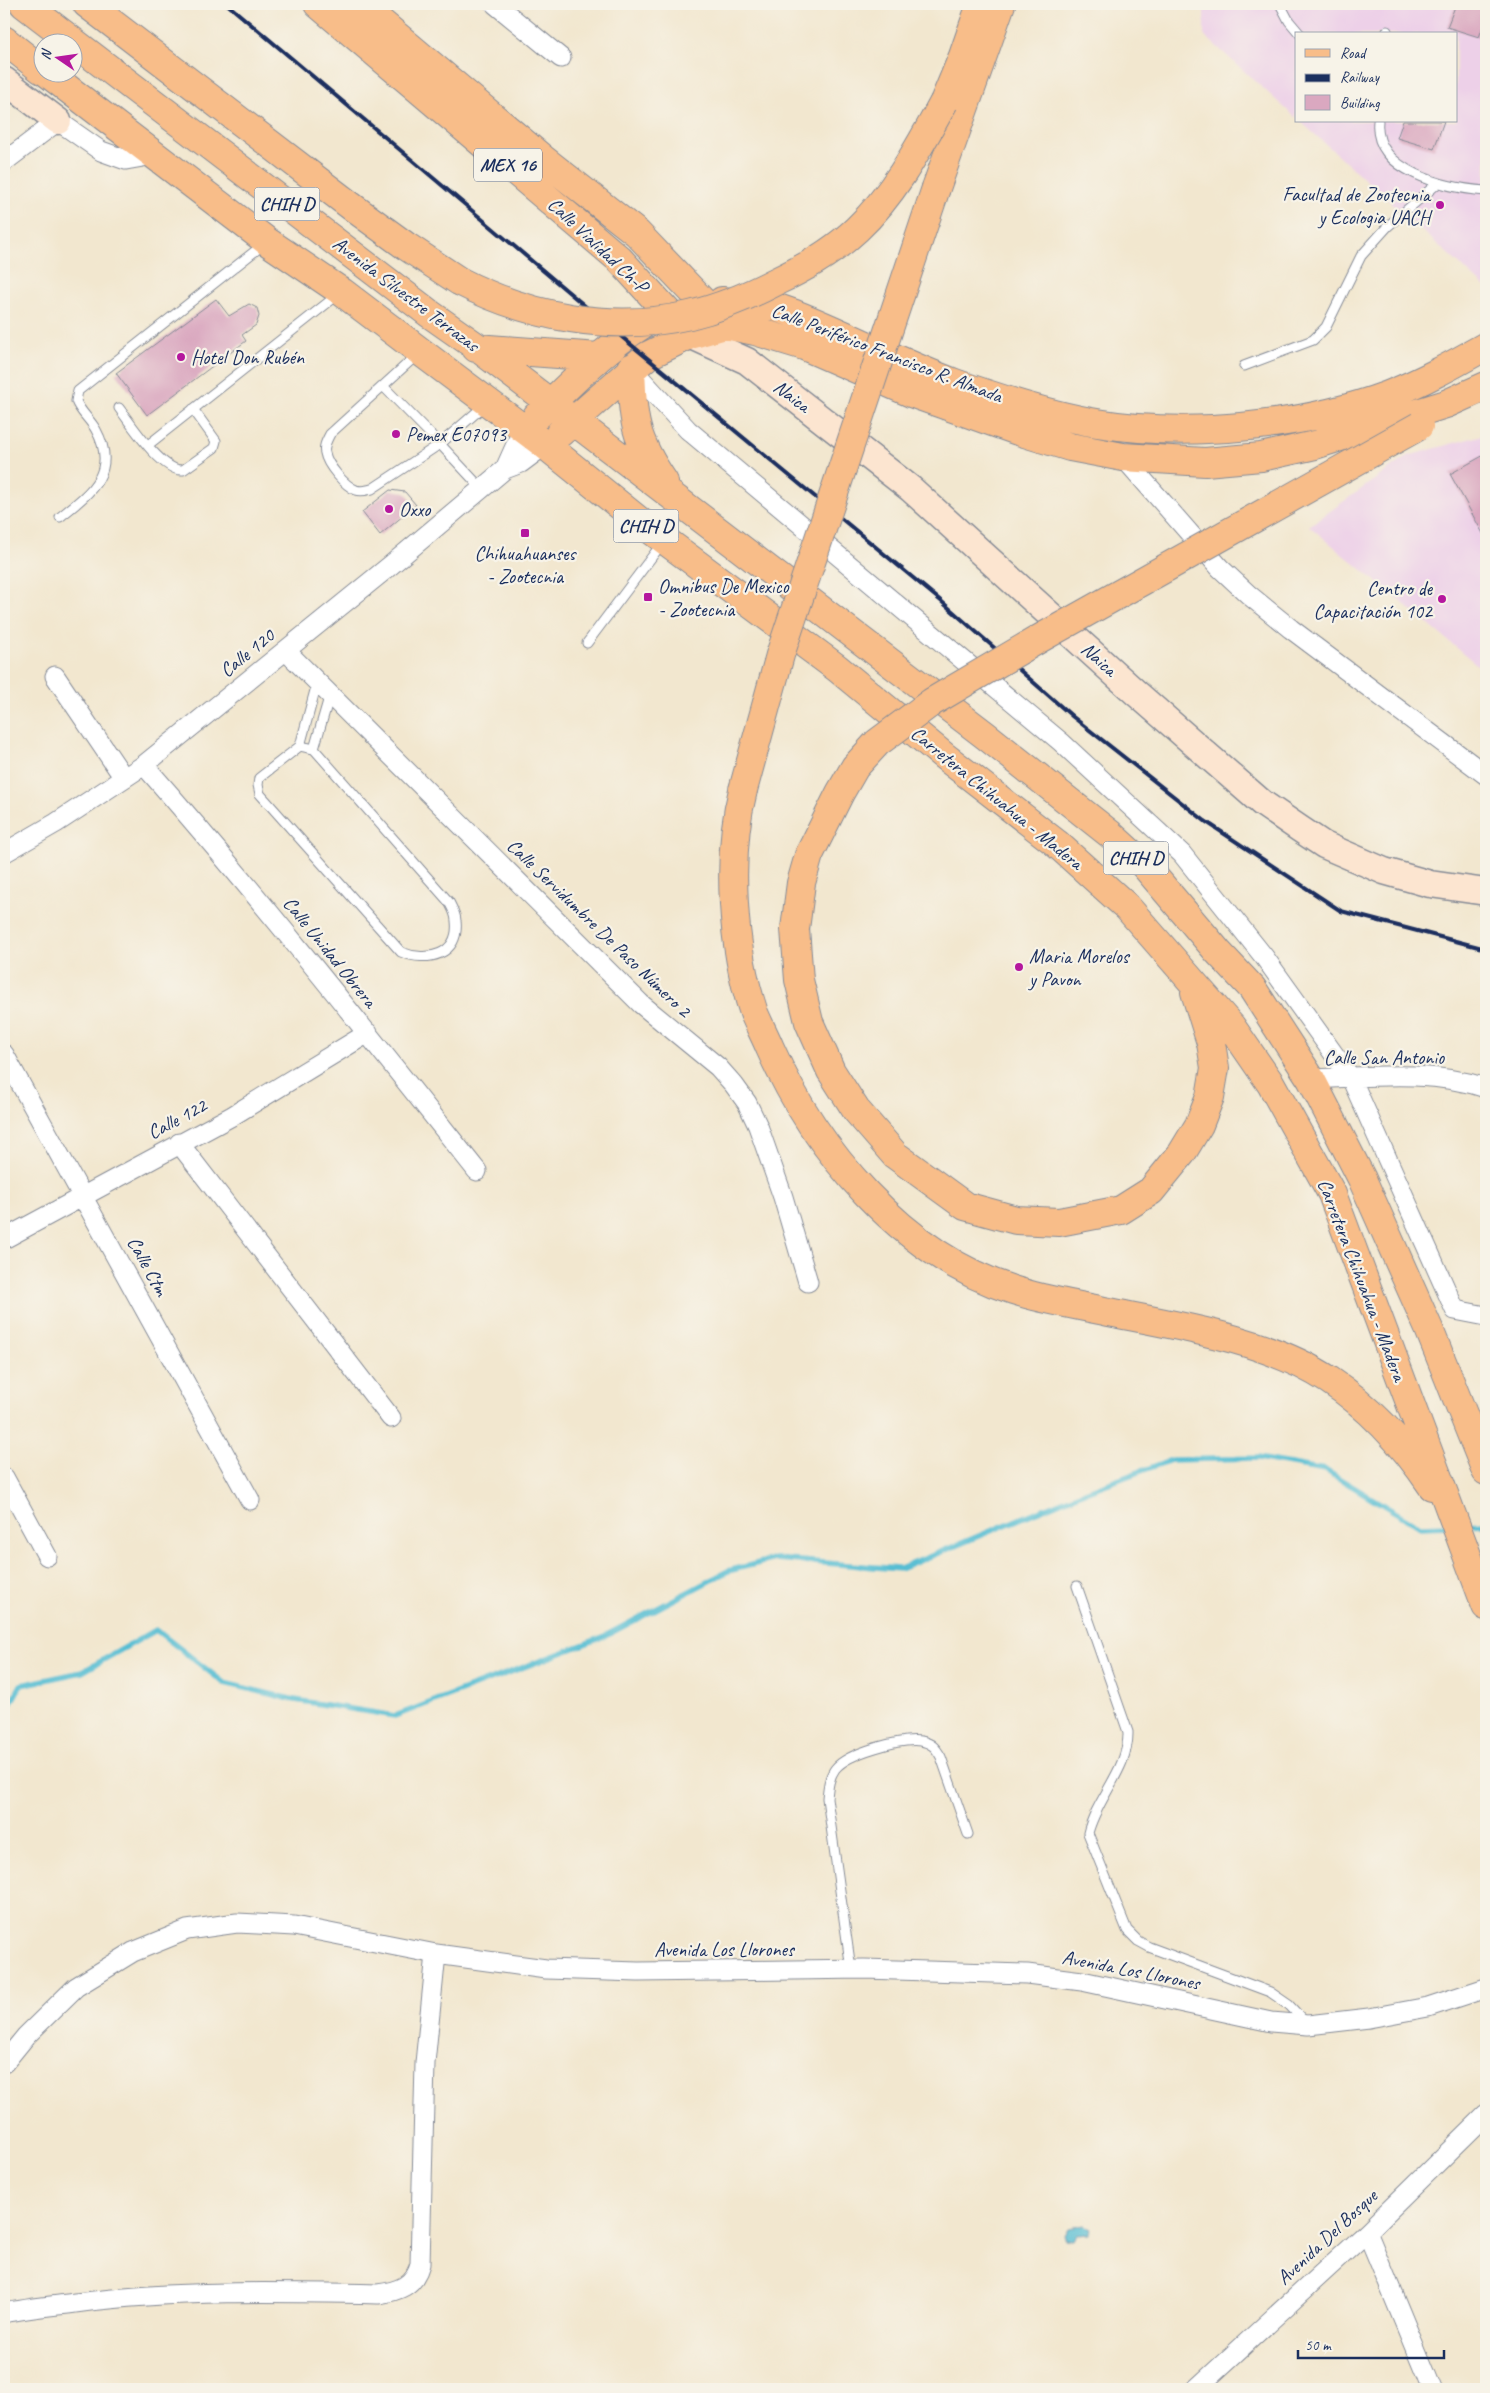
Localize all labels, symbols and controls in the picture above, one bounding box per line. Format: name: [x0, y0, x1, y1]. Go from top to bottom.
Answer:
north arrow: [32, 32, 82, 82]
legend: [1295, 32, 1458, 122]
text: Road: [1340, 44, 1367, 63]
text: N: [37, 47, 56, 61]
text: Railway: [1340, 68, 1381, 87]
text: Building: [1340, 94, 1380, 113]
road number: MEX 16: [474, 148, 542, 182]
place label: Facultad de Zootecnia y Ecologia UACH: [1282, 182, 1433, 230]
road number: CHIH D: [254, 188, 320, 220]
street label: Calle Vialidad Ch-P: [542, 192, 656, 300]
marker: Facultad de Zootecnia y Ecologia UACH: [1434, 199, 1446, 211]
street label: Avenida Silvestre Terrazas: [328, 231, 486, 358]
street label: Calle Periférico Francisco R. Almada: [768, 297, 1008, 409]
place label: Hotel Don Rubén: [191, 345, 305, 370]
marker: Hotel Don Rubén: [175, 351, 187, 363]
street label: Naica: [769, 374, 817, 419]
place label: Pemex E07093: [406, 422, 508, 447]
marker: Pemex E07093: [390, 428, 402, 440]
place label: Oxxo: [399, 497, 431, 522]
marker: Oxxo: [383, 503, 395, 515]
road number: CHIH D: [614, 510, 678, 542]
marker: Chihuahuanses - Zootecnia: [519, 527, 531, 539]
place label: Chihuahuanses - Zootecnia: [475, 541, 578, 589]
place label: Omnibus De Mexico - Zootecnia: [658, 574, 789, 622]
place label: Centro de Capacitación 102: [1313, 576, 1434, 624]
marker: Omnibus De Mexico - Zootecnia: [642, 591, 654, 603]
marker: Centro de Capacitación 102: [1436, 593, 1448, 605]
street label: Calle 120: [215, 622, 281, 683]
street label: Naica: [1076, 636, 1123, 683]
street label: Carretera Chihuahua - Madera: [906, 721, 1090, 876]
street label: Calle Servidumbre De Paso Número 2: [502, 833, 698, 1024]
road number: CHIH D: [1104, 841, 1168, 874]
street label: Calle Unidad Obrera: [278, 891, 384, 1014]
place label: Maria Morelos y Pavon: [1028, 944, 1131, 992]
marker: Maria Morelos y Pavon: [1013, 961, 1025, 973]
street label: Calle San Antonio: [1324, 1045, 1445, 1070]
street label: Calle 122: [143, 1092, 213, 1145]
street label: Carretera Chihuahua - Madera: [1312, 1175, 1413, 1386]
street label: Calle Ctm: [122, 1232, 175, 1302]
street label: Avenida Los Llorones: [654, 1937, 796, 1962]
street label: Avenida Los Llorones: [1060, 1944, 1204, 1996]
street label: Avenida Del Bosque: [1271, 2183, 1384, 2290]
scale bar: [1298, 2328, 1444, 2360]
text: 50 m: [1305, 2336, 1332, 2355]

